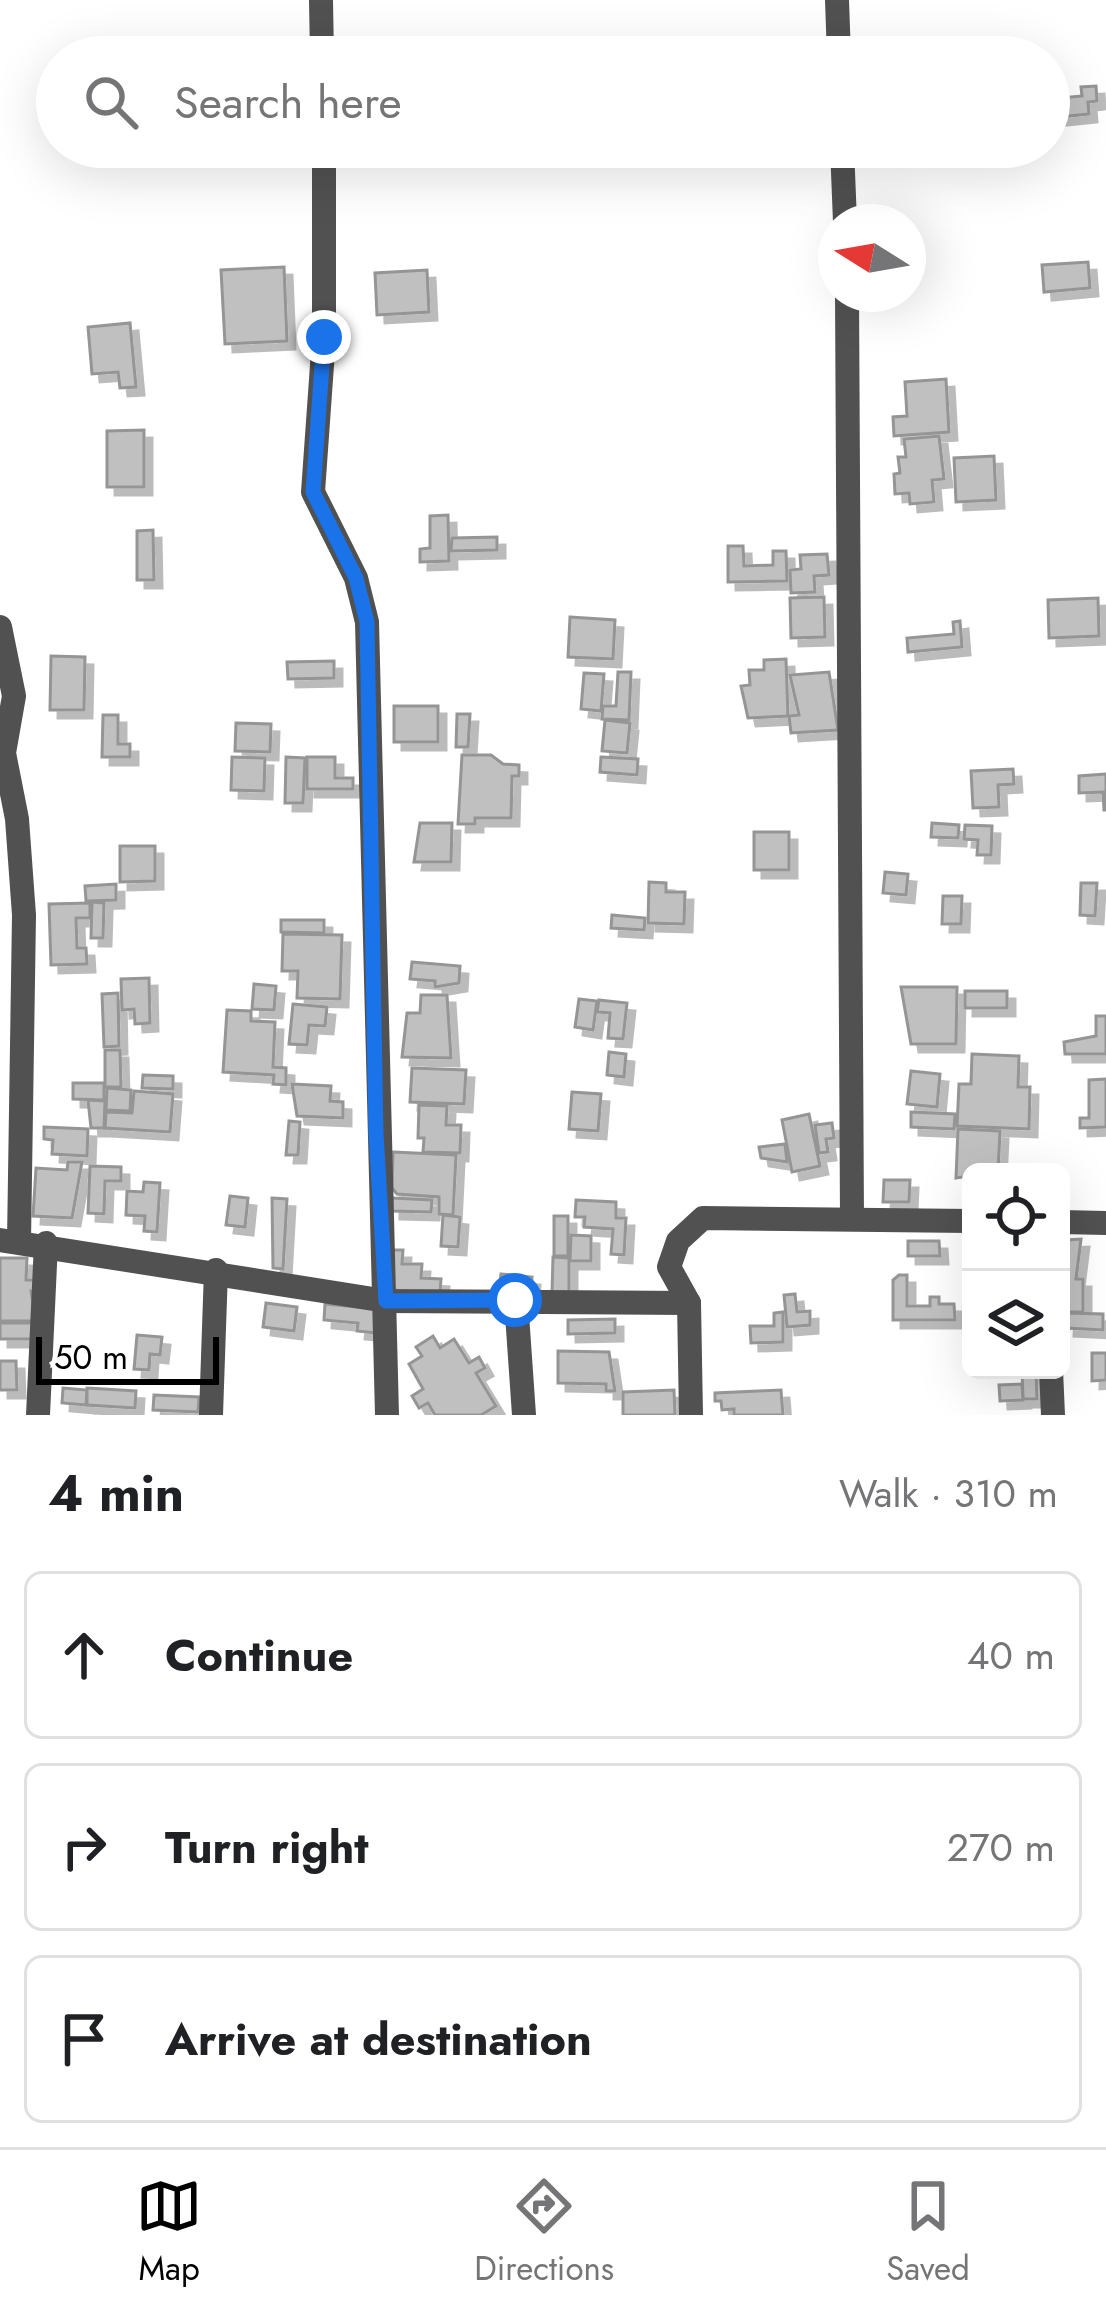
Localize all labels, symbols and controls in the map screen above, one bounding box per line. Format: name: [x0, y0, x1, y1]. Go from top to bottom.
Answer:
search box: [36, 36, 1070, 168]
icon: search: [78, 69, 144, 135]
text: Search here: [174, 70, 402, 135]
north arrow: [818, 204, 926, 312]
route end: [297, 310, 351, 364]
map controls: [962, 1163, 1070, 1379]
button: locate: [962, 1163, 1070, 1271]
button: layers: [962, 1271, 1070, 1379]
route start: [488, 1273, 542, 1327]
scale bar: [36, 1331, 219, 1384]
text: 50 m: [54, 1334, 128, 1381]
text: 4 min: [48, 1456, 184, 1530]
text: Walk · 310 m: [839, 1465, 1058, 1522]
icon: ahead: [51, 1622, 117, 1688]
text: Continue: [165, 1623, 353, 1688]
text: 40 m: [967, 1627, 1055, 1684]
icon: right: [51, 1814, 117, 1880]
text: Turn right: [165, 1815, 369, 1880]
text: 270 m: [947, 1819, 1055, 1876]
icon: arrive: [51, 2006, 117, 2072]
text: Arrive at destination: [165, 2007, 592, 2072]
tab: Map: [136, 2173, 202, 2292]
tab: Directions: [474, 2173, 614, 2292]
tab: Saved: [886, 2173, 970, 2292]

